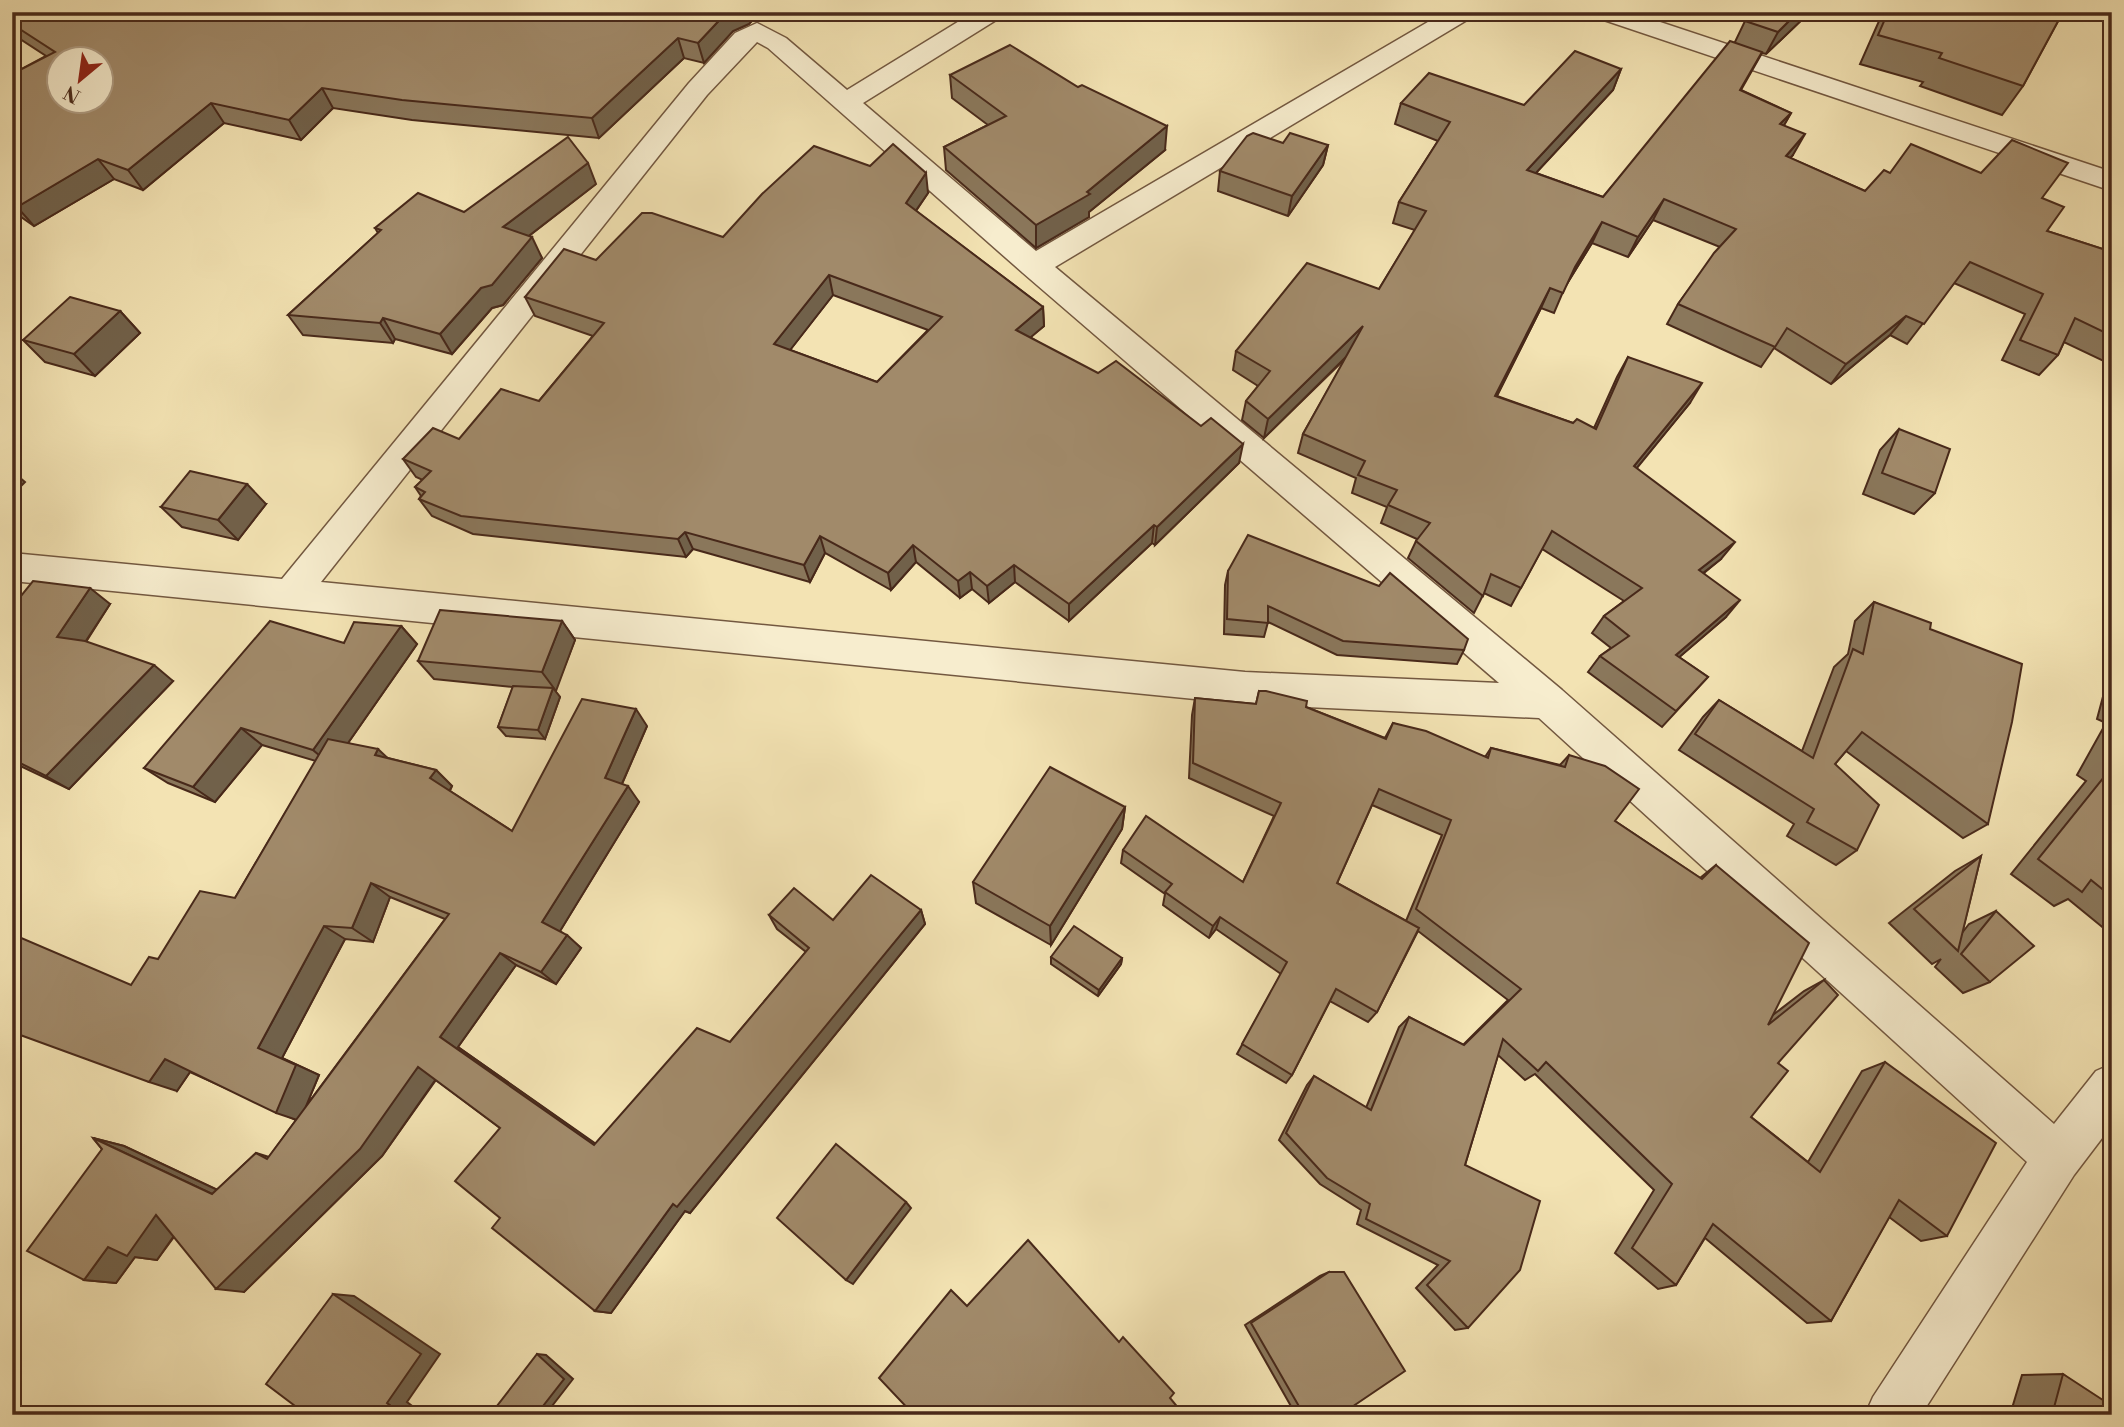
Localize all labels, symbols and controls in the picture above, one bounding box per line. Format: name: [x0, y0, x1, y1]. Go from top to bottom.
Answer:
north arrow: [46, 46, 116, 116]
text: N: [60, 80, 85, 108]

